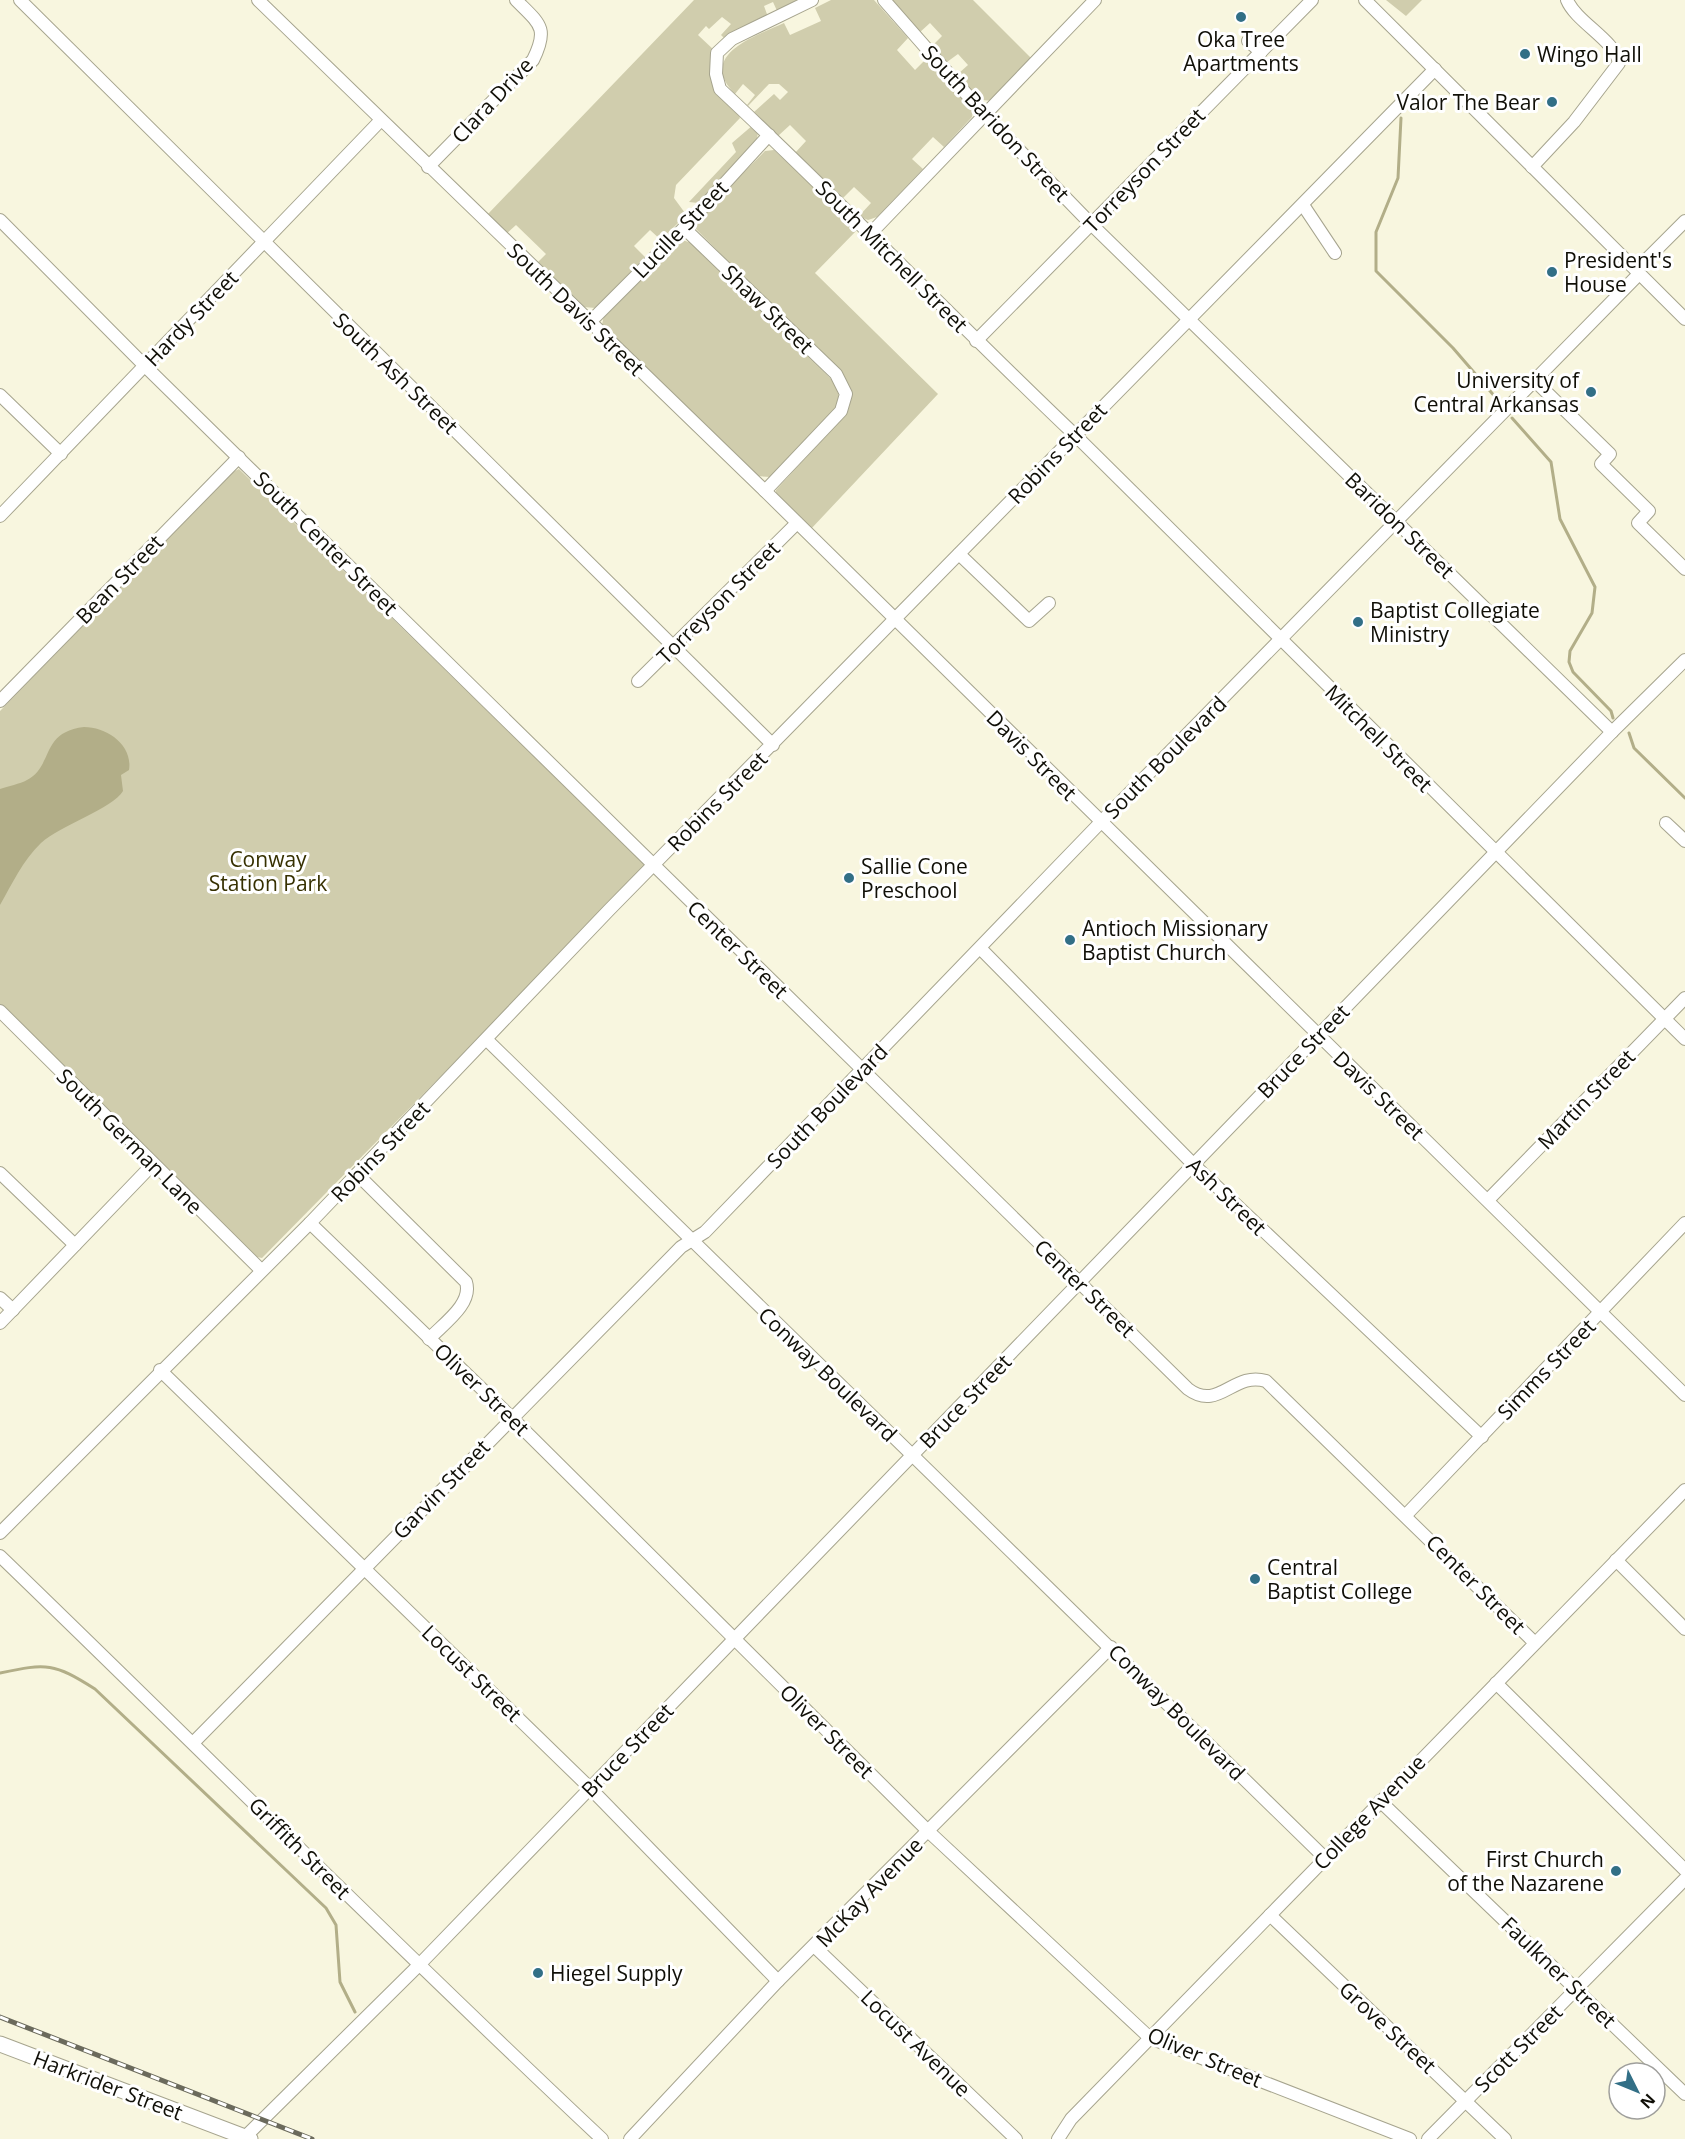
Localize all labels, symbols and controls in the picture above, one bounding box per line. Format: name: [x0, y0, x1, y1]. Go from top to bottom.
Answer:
marker: Oka Tree Apartments: [1234, 10, 1248, 24]
place label: Oka Tree Apartments: [1183, 25, 1299, 77]
street label: South Baridon Street: [916, 39, 1076, 207]
place label: Wingo Hall: [1537, 40, 1642, 68]
marker: Wingo Hall: [1518, 47, 1532, 61]
street label: Clara Drive: [445, 51, 539, 149]
place label: Valor The Bear: [1397, 88, 1540, 116]
marker: Valor The Bear: [1545, 95, 1559, 109]
street label: Torreyson Street: [1077, 102, 1211, 238]
street label: Lucille Street: [626, 174, 734, 284]
street label: South Mitchell Street: [810, 174, 974, 338]
street label: South Davis Street: [502, 237, 650, 381]
place label: President's House: [1564, 246, 1672, 298]
street label: Shaw Street: [716, 258, 820, 360]
street label: Hardy Street: [138, 264, 244, 372]
marker: President's House: [1545, 265, 1559, 279]
street label: South Ash Street: [328, 306, 464, 440]
place label: University of Central Arkansas: [1413, 366, 1581, 418]
marker: University of Central Arkansas: [1584, 385, 1598, 399]
street label: Robins Street: [1002, 396, 1112, 510]
street label: South Center Street: [248, 465, 404, 621]
street label: Baridon Street: [1339, 466, 1461, 584]
street label: Bean Street: [69, 528, 169, 630]
street label: Torreyson Street: [650, 534, 786, 670]
place label: Baptist Collegiate Ministry: [1370, 596, 1540, 648]
marker: Baptist Collegiate Ministry: [1351, 615, 1365, 629]
street label: Mitchell Street: [1319, 678, 1439, 798]
street label: South Boulevard: [1098, 690, 1232, 824]
street label: Davis Street: [981, 704, 1083, 806]
street label: Robins Street: [661, 745, 773, 857]
park label: Conway Station Park: [209, 845, 327, 897]
place label: Sallie Cone Preschool: [861, 852, 968, 904]
marker: Sallie Cone Preschool: [842, 871, 856, 885]
street label: Center Street: [682, 894, 794, 1004]
place label: Antioch Missionary Baptist Church: [1082, 914, 1268, 966]
marker: Antioch Missionary Baptist Church: [1063, 933, 1077, 947]
street label: Bruce Street: [1251, 998, 1355, 1104]
street label: South Boulevard: [760, 1038, 894, 1174]
street label: Martin Street: [1531, 1043, 1641, 1155]
street label: Davis Street: [1327, 1044, 1431, 1146]
street label: South German Lane: [51, 1062, 209, 1220]
street label: Robins Street: [325, 1094, 435, 1208]
street label: Ash Street: [1181, 1151, 1273, 1241]
street label: Center Street: [1029, 1233, 1141, 1343]
street label: Conway Boulevard: [753, 1301, 903, 1447]
street label: Simms Street: [1491, 1313, 1601, 1425]
street label: Oliver Street: [428, 1337, 536, 1441]
street label: Bruce Street: [913, 1348, 1017, 1454]
street label: Garvin Street: [386, 1433, 496, 1545]
street label: Center Street: [1420, 1528, 1532, 1640]
place label: Central Baptist College: [1267, 1553, 1412, 1605]
marker: Central Baptist College: [1248, 1572, 1262, 1586]
street label: Locust Street: [416, 1618, 528, 1728]
street label: Conway Boulevard: [1103, 1638, 1251, 1786]
street label: Oliver Street: [774, 1678, 880, 1784]
street label: Bruce Street: [575, 1697, 679, 1803]
street label: College Avenue: [1307, 1748, 1431, 1876]
street label: Griffith Street: [243, 1791, 357, 1905]
street label: McKay Avenue: [809, 1831, 929, 1953]
place label: First Church of the Nazarene: [1447, 1845, 1604, 1897]
marker: First Church of the Nazarene: [1609, 1864, 1623, 1878]
street label: Faulkner Street: [1496, 1910, 1622, 2034]
place label: Hiegel Supply: [550, 1959, 683, 1987]
marker: Hiegel Supply: [531, 1966, 545, 1980]
street label: Grove Street: [1334, 1975, 1442, 2079]
street label: Locust Avenue: [855, 1983, 977, 2103]
street label: Scott Street: [1468, 1998, 1568, 2098]
street label: Oliver Street: [1143, 2020, 1267, 2094]
street label: Harkrider Street: [29, 2044, 187, 2126]
north arrow: [1607, 2061, 1667, 2121]
text: N: [1635, 2089, 1660, 2113]

